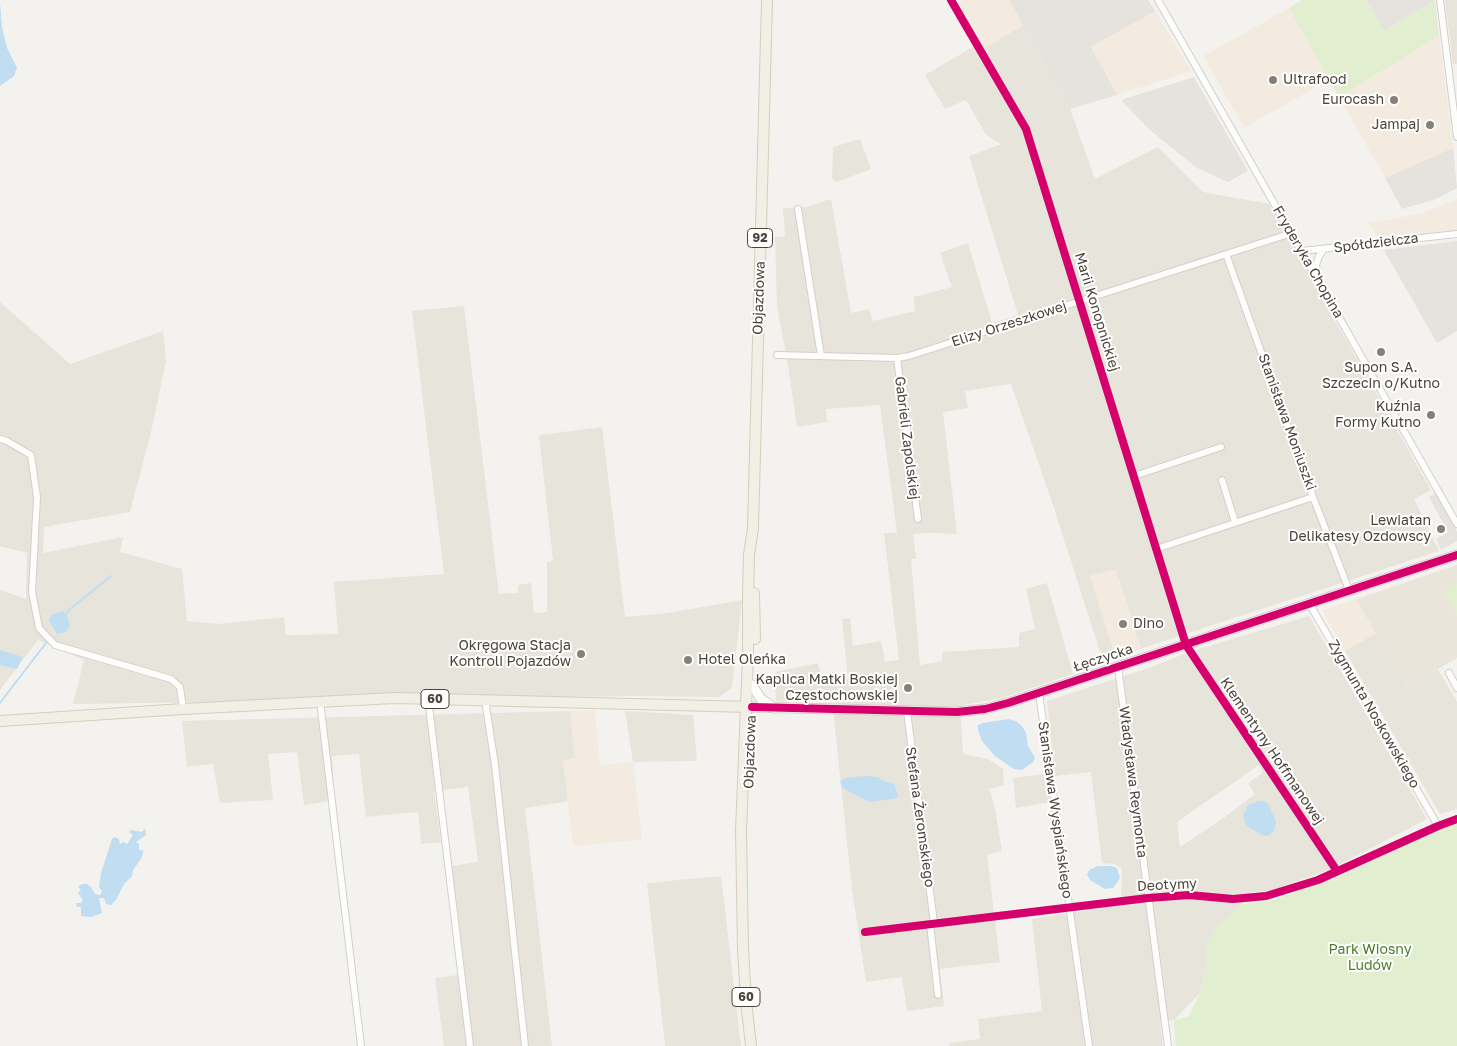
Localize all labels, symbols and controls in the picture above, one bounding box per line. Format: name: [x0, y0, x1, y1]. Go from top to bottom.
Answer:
place label: Ultrafood: [1283, 72, 1347, 88]
marker: Ultrafood: [1267, 74, 1279, 86]
place label: Eurocash: [1322, 92, 1384, 108]
marker: Eurocash: [1388, 94, 1400, 106]
place label: Jampaj: [1372, 117, 1420, 133]
marker: Jampaj: [1424, 119, 1436, 131]
street label: Fryderyka Chopina: [1269, 203, 1347, 321]
road number: 92: [748, 228, 772, 248]
street label: Spółdzielcza: [1333, 229, 1419, 257]
street label: Marii Konopnickiej: [1071, 251, 1123, 373]
street label: Objazdowa: [749, 261, 769, 335]
street label: Elizy Orzeszkowej: [949, 297, 1069, 351]
marker: Supon S.A. Szczecin o/Kutno: [1375, 346, 1387, 358]
street label: Stanisława Moniuszki: [1254, 351, 1320, 493]
place label: Supon S.A. Szczecin o/Kutno: [1322, 360, 1440, 392]
street label: Gabrieli Zapolskiej: [891, 375, 923, 501]
place label: Kuźnia Formy Kutno: [1335, 399, 1421, 432]
marker: Kuźnia Formy Kutno: [1425, 409, 1437, 421]
place label: Lewiatan Delikatesy Ozdowscy: [1289, 513, 1431, 546]
marker: Lewiatan Delikatesy Ozdowscy: [1435, 523, 1447, 535]
place label: Dino: [1133, 616, 1164, 632]
marker: Dino: [1117, 618, 1129, 630]
street label: Zygmunta Noskowskiego: [1325, 637, 1423, 791]
place label: Okręgowa Stacja Kontroli Pojazdów: [449, 638, 571, 670]
street label: Łęczycka: [1071, 640, 1135, 676]
marker: Okręgowa Stacja Kontroli Pojazdów: [575, 648, 587, 660]
place label: Hotel Oleńka: [698, 652, 786, 668]
marker: Hotel Oleńka: [682, 654, 694, 666]
place label: Kaplica Matki Boskiej Częstochowskiej: [755, 672, 898, 704]
street label: Klementyny Hoffmanowej: [1216, 674, 1328, 828]
marker: Kaplica Matki Boskiej Częstochowskiej: [902, 682, 914, 694]
road number: 60: [421, 690, 449, 709]
street label: Władysława Reymonta: [1115, 705, 1151, 859]
street label: Objazdowa: [740, 715, 760, 789]
street label: Stanisława Wyspiańskiego: [1034, 720, 1076, 900]
street label: Stefana Żeromskiego: [902, 746, 938, 888]
street label: Deotymy: [1137, 875, 1197, 895]
park label: Park Wiosny Ludów: [1329, 942, 1411, 974]
road number: 60: [732, 988, 760, 1006]

